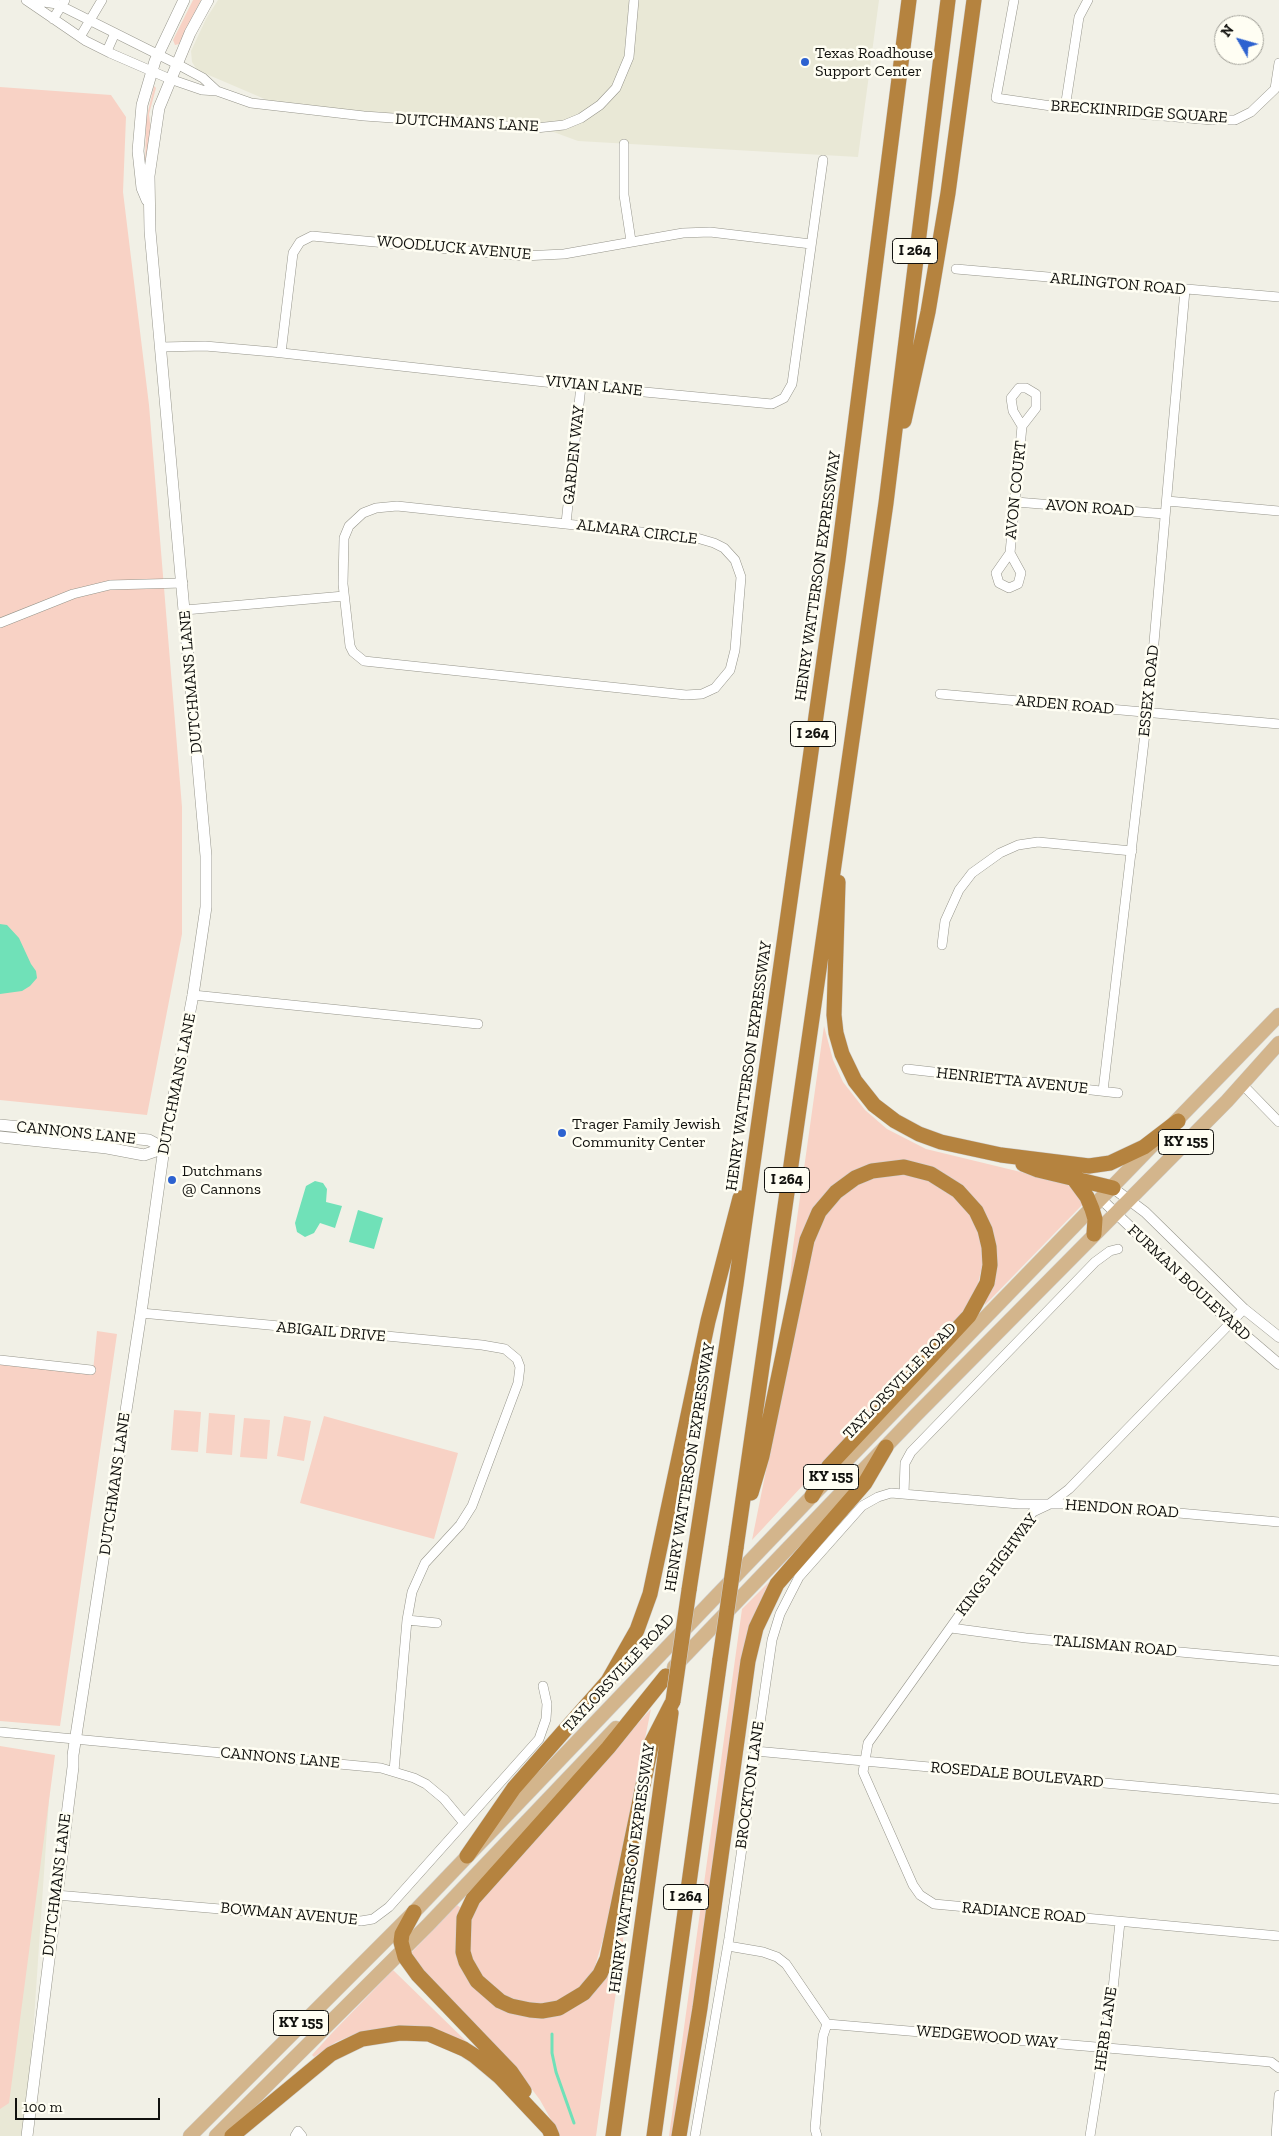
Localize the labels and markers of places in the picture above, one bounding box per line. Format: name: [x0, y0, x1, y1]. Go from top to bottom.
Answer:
place label: Texas Roadhouse Support Center: [815, 43, 933, 81]
marker: Texas Roadhouse Support Center: [799, 56, 811, 68]
place label: Trager Family Jewish Community Center: [572, 1114, 720, 1152]
marker: Trager Family Jewish Community Center: [556, 1127, 568, 1139]
place label: Dutchmans @ Cannons: [182, 1161, 262, 1199]
marker: Dutchmans @ Cannons: [166, 1174, 178, 1186]

